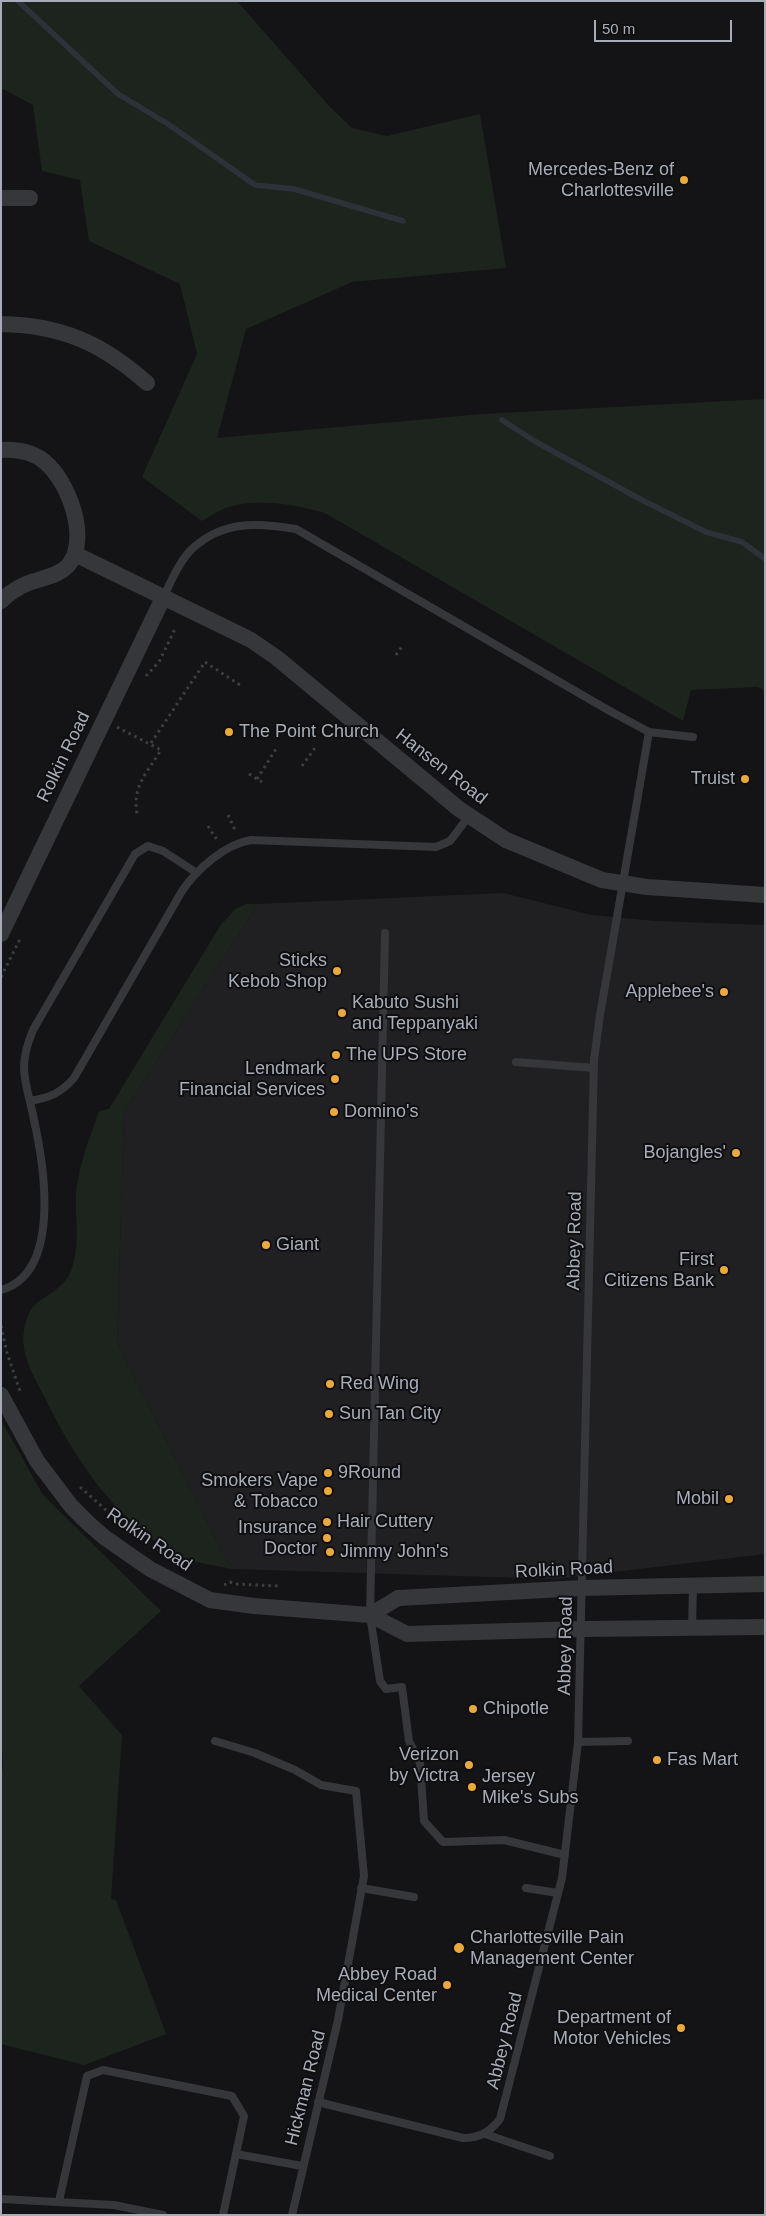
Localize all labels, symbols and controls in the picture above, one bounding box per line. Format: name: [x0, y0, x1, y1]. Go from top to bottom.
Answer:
scale bar: [596, 10, 734, 42]
text: 50 m: [602, 20, 635, 37]
place label: Mercedes-Benz of Charlottesville: [528, 159, 674, 202]
marker: Mercedes-Benz of Charlottesville: [678, 174, 690, 186]
street label: Rolkin Road: [33, 708, 95, 806]
place label: The Point Church: [239, 721, 379, 743]
street label: Hansen Road: [391, 725, 491, 809]
marker: The Point Church: [223, 726, 235, 738]
place label: Truist: [691, 768, 735, 790]
marker: Truist: [739, 773, 751, 785]
place label: Sticks Kebob Shop: [228, 950, 327, 992]
marker: Sticks Kebob Shop: [331, 965, 343, 977]
place label: Applebee's: [625, 981, 714, 1003]
marker: Applebee's: [718, 986, 730, 998]
place label: Kabuto Sushi and Teppanyaki: [352, 992, 478, 1034]
marker: Kabuto Sushi and Teppanyaki: [336, 1007, 348, 1019]
place label: The UPS Store: [346, 1044, 467, 1066]
marker: The UPS Store: [330, 1049, 342, 1061]
place label: Lendmark Financial Services: [179, 1058, 325, 1100]
marker: Lendmark Financial Services: [329, 1073, 341, 1085]
place label: Domino's: [344, 1101, 418, 1123]
marker: Domino's: [328, 1106, 340, 1118]
place label: Bojangles': [644, 1142, 726, 1164]
marker: Bojangles': [730, 1147, 742, 1159]
street label: Abbey Road: [563, 1191, 587, 1291]
place label: Giant: [276, 1234, 319, 1256]
marker: Giant: [260, 1239, 272, 1251]
place label: First Citizens Bank: [604, 1249, 714, 1292]
marker: First Citizens Bank: [718, 1264, 730, 1276]
place label: Red Wing: [340, 1373, 419, 1395]
marker: Red Wing: [324, 1378, 336, 1390]
place label: Sun Tan City: [339, 1403, 441, 1425]
marker: Sun Tan City: [323, 1408, 335, 1420]
place label: 9Round: [338, 1462, 401, 1484]
marker: 9Round: [322, 1467, 334, 1479]
place label: Smokers Vape & Tobacco: [201, 1470, 318, 1512]
marker: Smokers Vape & Tobacco: [322, 1485, 334, 1497]
place label: Mobil: [676, 1488, 719, 1510]
marker: Mobil: [723, 1493, 735, 1505]
street label: Rolkin Road: [102, 1504, 196, 1576]
place label: Hair Cuttery: [337, 1511, 433, 1533]
marker: Hair Cuttery: [321, 1516, 333, 1528]
place label: Insurance Doctor: [238, 1517, 317, 1560]
marker: Insurance Doctor: [321, 1532, 333, 1544]
place label: Jimmy John's: [340, 1541, 448, 1563]
marker: Jimmy John's: [324, 1546, 336, 1558]
street label: Rolkin Road: [514, 1557, 614, 1583]
street label: Abbey Road: [554, 1596, 578, 1696]
place label: Chipotle: [483, 1698, 549, 1720]
marker: Chipotle: [467, 1703, 479, 1715]
place label: Verizon by Victra: [389, 1744, 459, 1786]
place label: Fas Mart: [667, 1749, 738, 1771]
marker: Fas Mart: [651, 1754, 663, 1766]
marker: Verizon by Victra: [463, 1759, 475, 1771]
place label: Jersey Mike's Subs: [482, 1766, 578, 1808]
marker: Jersey Mike's Subs: [466, 1781, 478, 1793]
place label: Charlottesville Pain Management Center: [470, 1927, 634, 1970]
marker: Charlottesville Pain Management Center: [452, 1941, 466, 1955]
place label: Abbey Road Medical Center: [316, 1964, 437, 2006]
marker: Abbey Road Medical Center: [441, 1979, 453, 1991]
street label: Abbey Road: [483, 1990, 527, 2092]
place label: Department of Motor Vehicles: [553, 2007, 671, 2050]
marker: Department of Motor Vehicles: [675, 2022, 687, 2034]
street label: Hickman Road: [281, 2028, 331, 2148]

